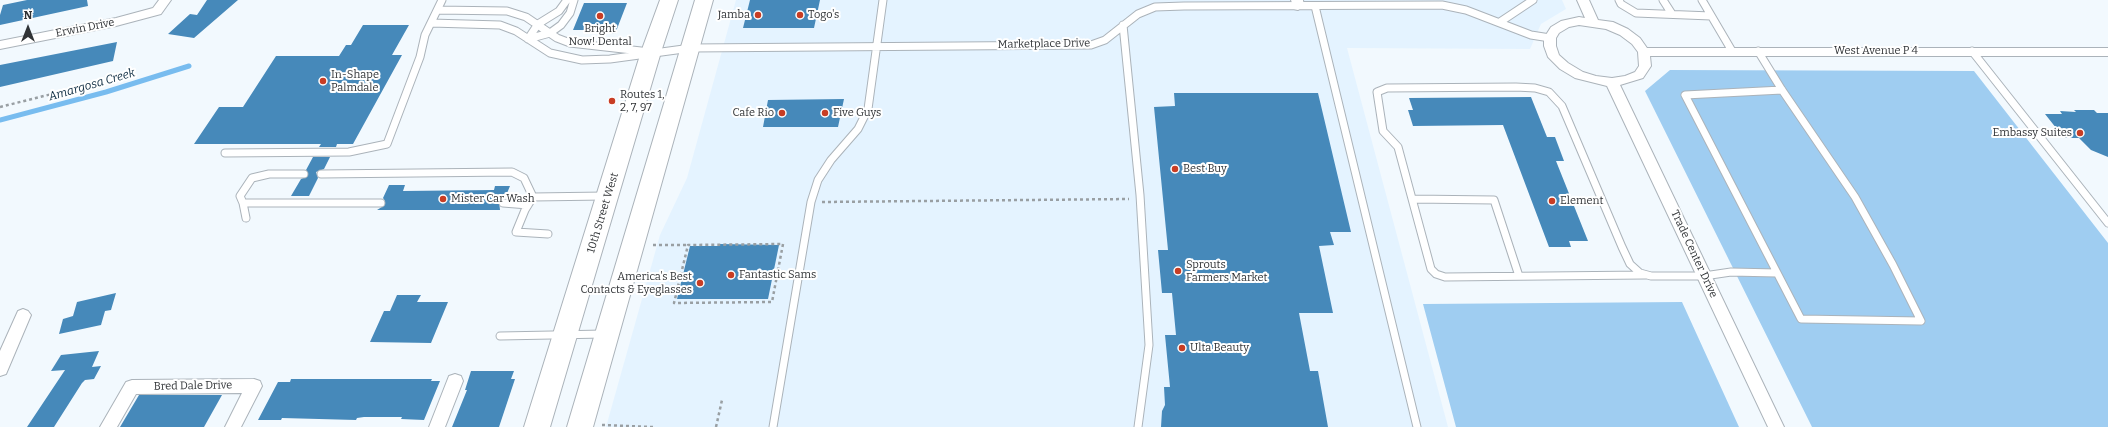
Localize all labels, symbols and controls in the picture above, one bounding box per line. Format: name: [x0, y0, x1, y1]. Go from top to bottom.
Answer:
north arrow: [8, 8, 48, 48]
place label: Jamba: [718, 8, 750, 22]
place label: Togo's: [808, 8, 839, 22]
text: N: [24, 9, 32, 22]
marker: Jamba: [753, 10, 763, 20]
marker: Togo's: [795, 10, 805, 20]
marker: Bright Now! Dental: [595, 11, 605, 21]
street label: Erwin Drive: [54, 16, 116, 40]
place label: Bright Now! Dental: [568, 22, 632, 48]
street label: Marketplace Drive: [998, 37, 1090, 51]
street label: West Avenue P 4: [1834, 44, 1918, 58]
water label: Amargosa Creek: [47, 66, 137, 104]
place label: In-Shape Palmdale: [331, 68, 379, 94]
marker: In-Shape Palmdale: [318, 76, 328, 86]
place label: Routes 1, 2, 7, 97: [620, 88, 664, 114]
marker: Routes 1, 2, 7, 97: [607, 96, 617, 106]
place label: Cafe Rio: [732, 106, 774, 120]
place label: Five Guys: [833, 106, 881, 120]
marker: Cafe Rio: [777, 108, 787, 118]
marker: Five Guys: [820, 108, 830, 118]
place label: Embassy Suites: [1992, 126, 2072, 140]
marker: Embassy Suites: [2075, 128, 2085, 138]
place label: Best Buy: [1183, 162, 1227, 176]
marker: Best Buy: [1170, 164, 1180, 174]
street label: 10th Street West: [584, 171, 622, 255]
place label: Mister Car Wash: [451, 192, 535, 206]
marker: Mister Car Wash: [438, 194, 448, 204]
place label: Element: [1560, 194, 1603, 208]
marker: Element: [1547, 196, 1557, 206]
street label: Trade Center Drive: [1668, 208, 1720, 300]
place label: Sprouts Farmers Market: [1186, 258, 1267, 284]
marker: Sprouts Farmers Market: [1173, 266, 1183, 276]
place label: Fantastic Sams: [739, 268, 816, 282]
place label: America's Best Contacts & Eyeglasses: [580, 270, 692, 296]
marker: Fantastic Sams: [726, 270, 736, 280]
marker: America's Best Contacts & Eyeglasses: [695, 278, 705, 288]
place label: Ulta Beauty: [1190, 341, 1249, 355]
marker: Ulta Beauty: [1177, 343, 1187, 353]
street label: Bred Dale Drive: [154, 379, 232, 393]

